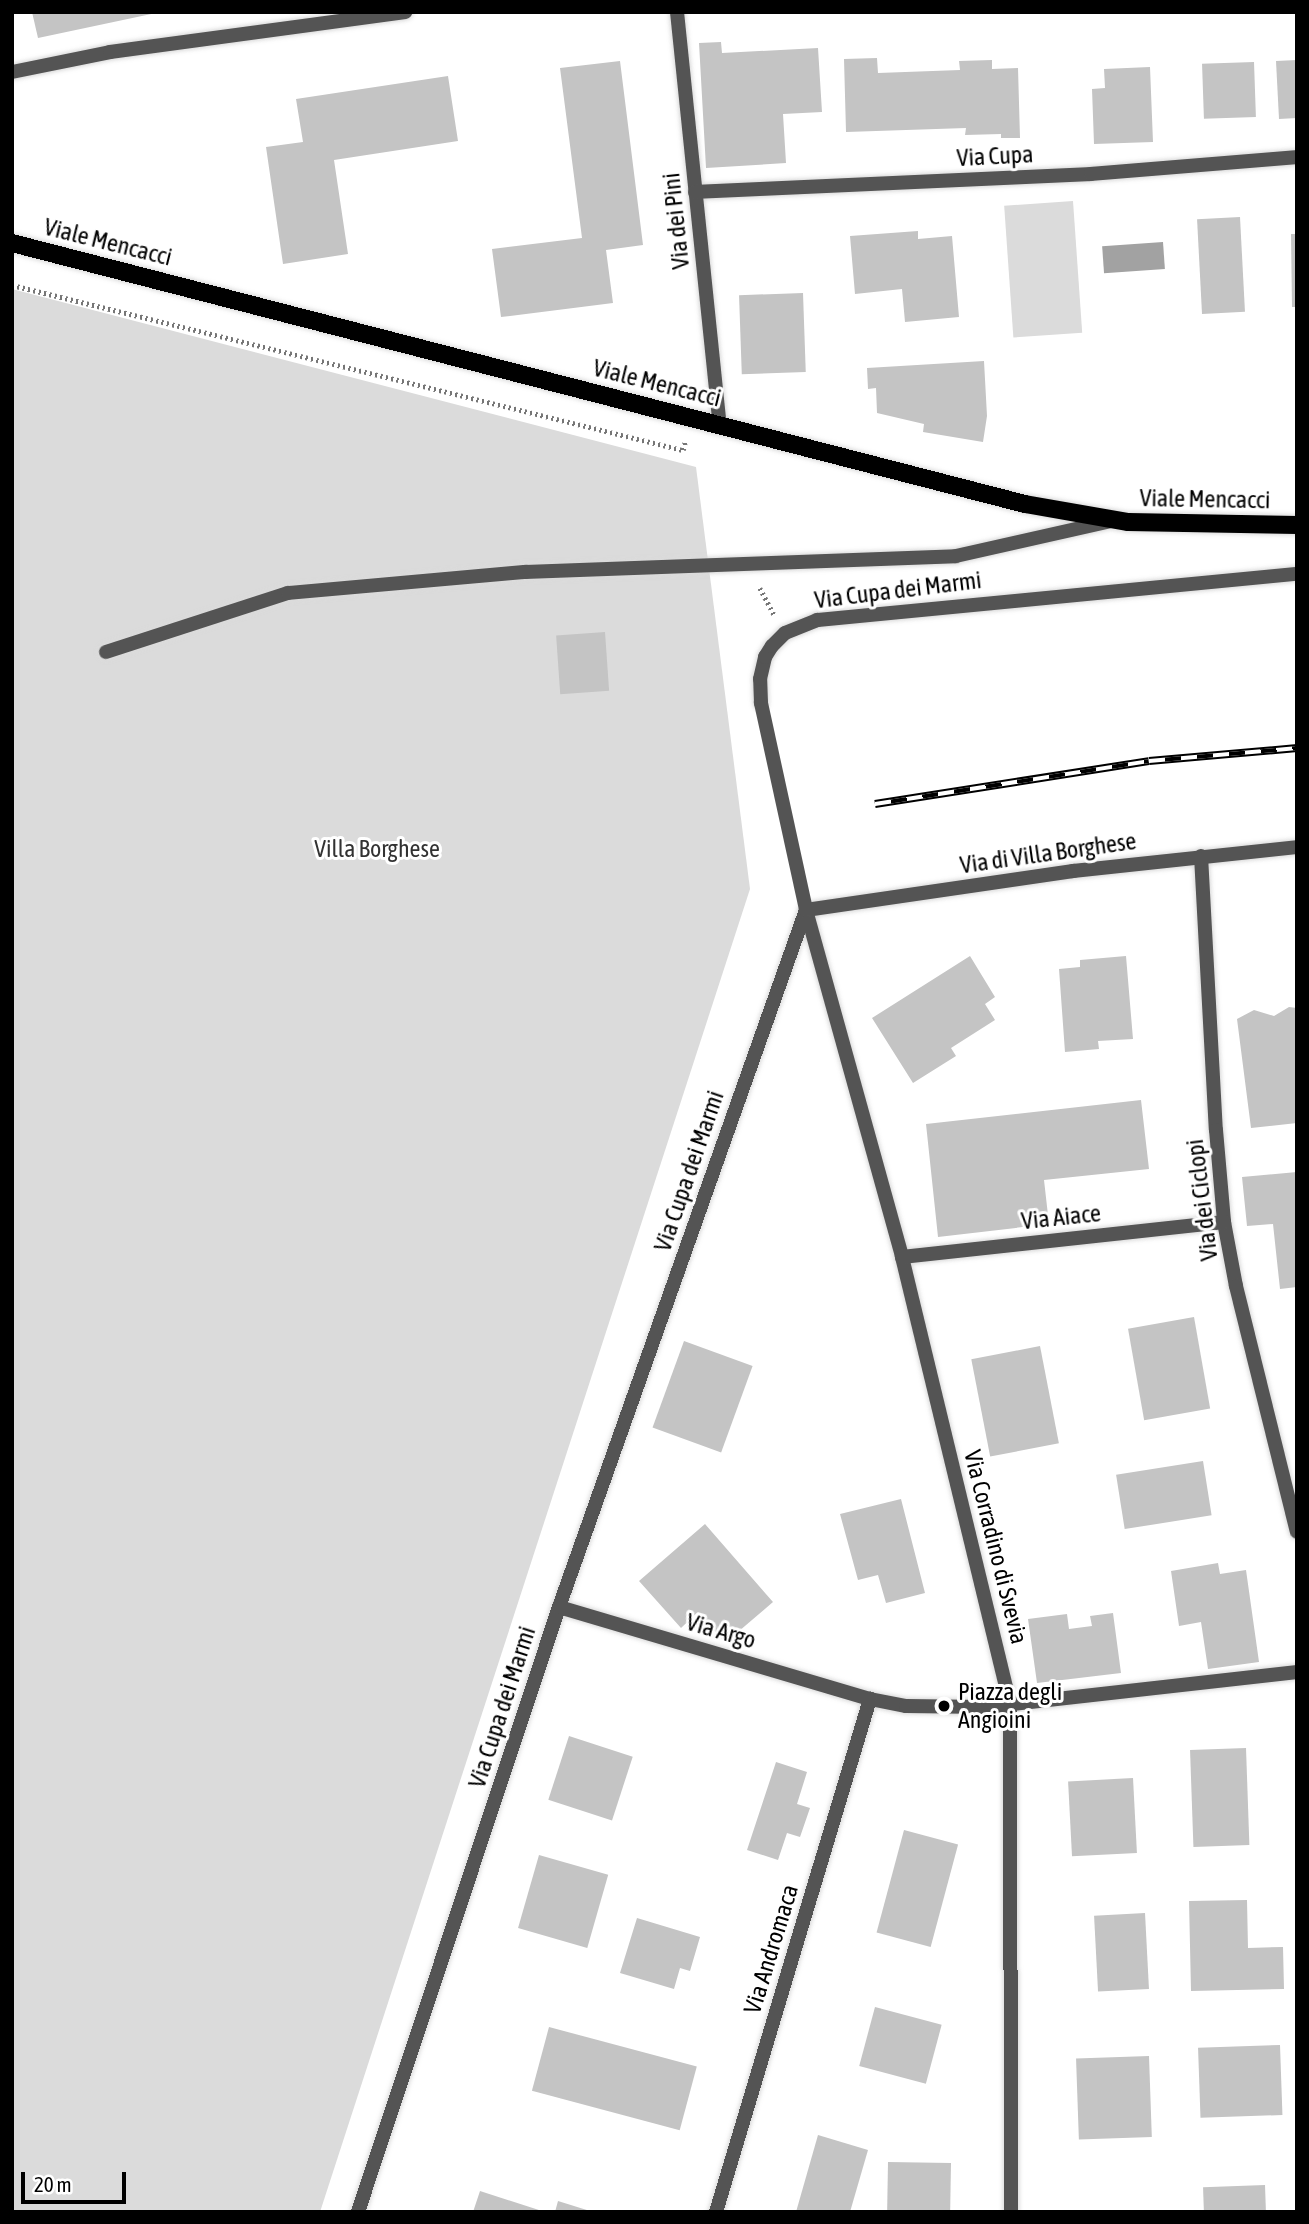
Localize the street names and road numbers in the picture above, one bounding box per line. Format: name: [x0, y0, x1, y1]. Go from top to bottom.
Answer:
street label: Via Cupa: [956, 140, 1034, 172]
street label: Via dei Pini: [657, 171, 695, 271]
street label: Viale Mencacci: [41, 212, 175, 272]
street label: Viale Mencacci: [590, 353, 724, 413]
street label: Viale Mencacci: [1139, 483, 1271, 515]
street label: Via Cupa dei Marmi: [813, 565, 983, 615]
street label: Via di Villa Borghese: [958, 826, 1138, 880]
street label: Via Cupa dei Marmi: [648, 1087, 730, 1255]
street label: Via dei Ciclopi: [1180, 1138, 1224, 1262]
street label: Via Aiace: [1020, 1199, 1102, 1235]
street label: Via Corradino di Svevia: [958, 1447, 1034, 1647]
street label: Via Argo: [683, 1607, 759, 1655]
street label: Via Cupa dei Marmi: [462, 1623, 542, 1791]
street label: Via Andromaca: [738, 1881, 804, 2017]

